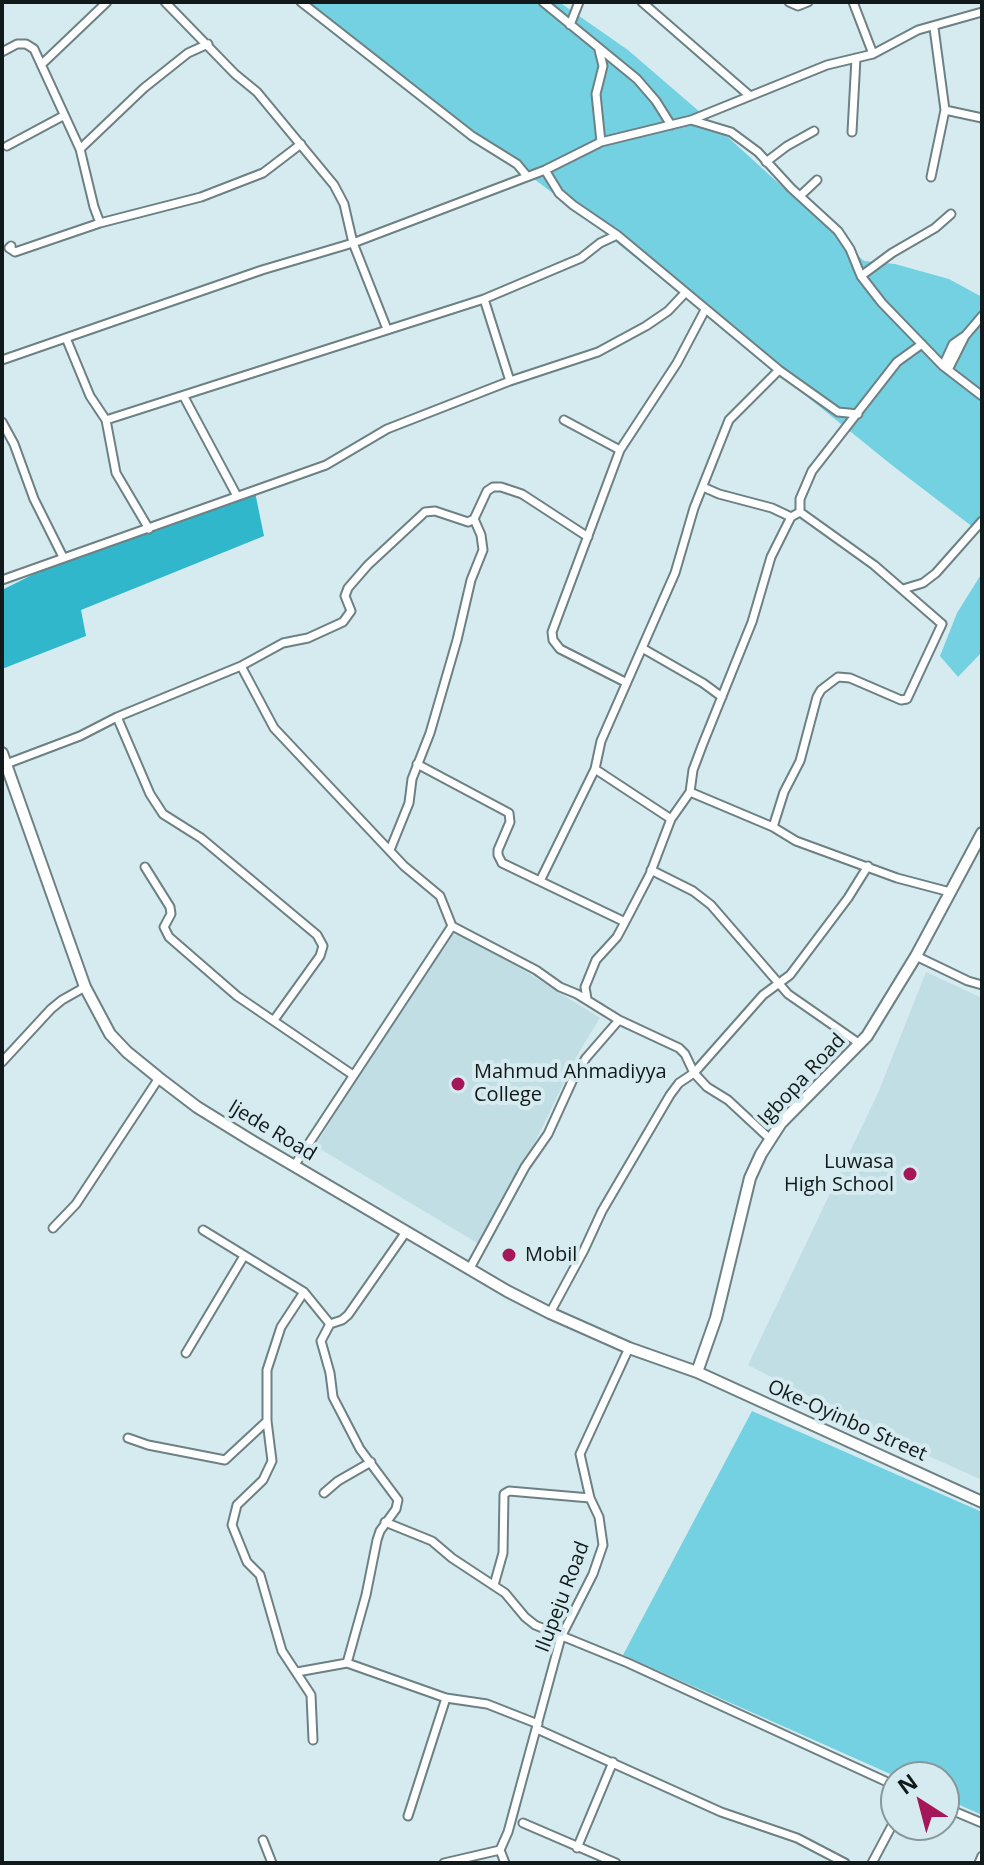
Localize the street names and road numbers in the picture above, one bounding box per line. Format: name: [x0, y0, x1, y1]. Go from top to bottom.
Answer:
street label: Igbopa Road: [753, 1029, 851, 1131]
street label: Ijede Road: [224, 1095, 320, 1167]
street label: Oke-Oyinbo Street: [764, 1375, 930, 1467]
street label: Ilupeju Road: [531, 1538, 595, 1656]

